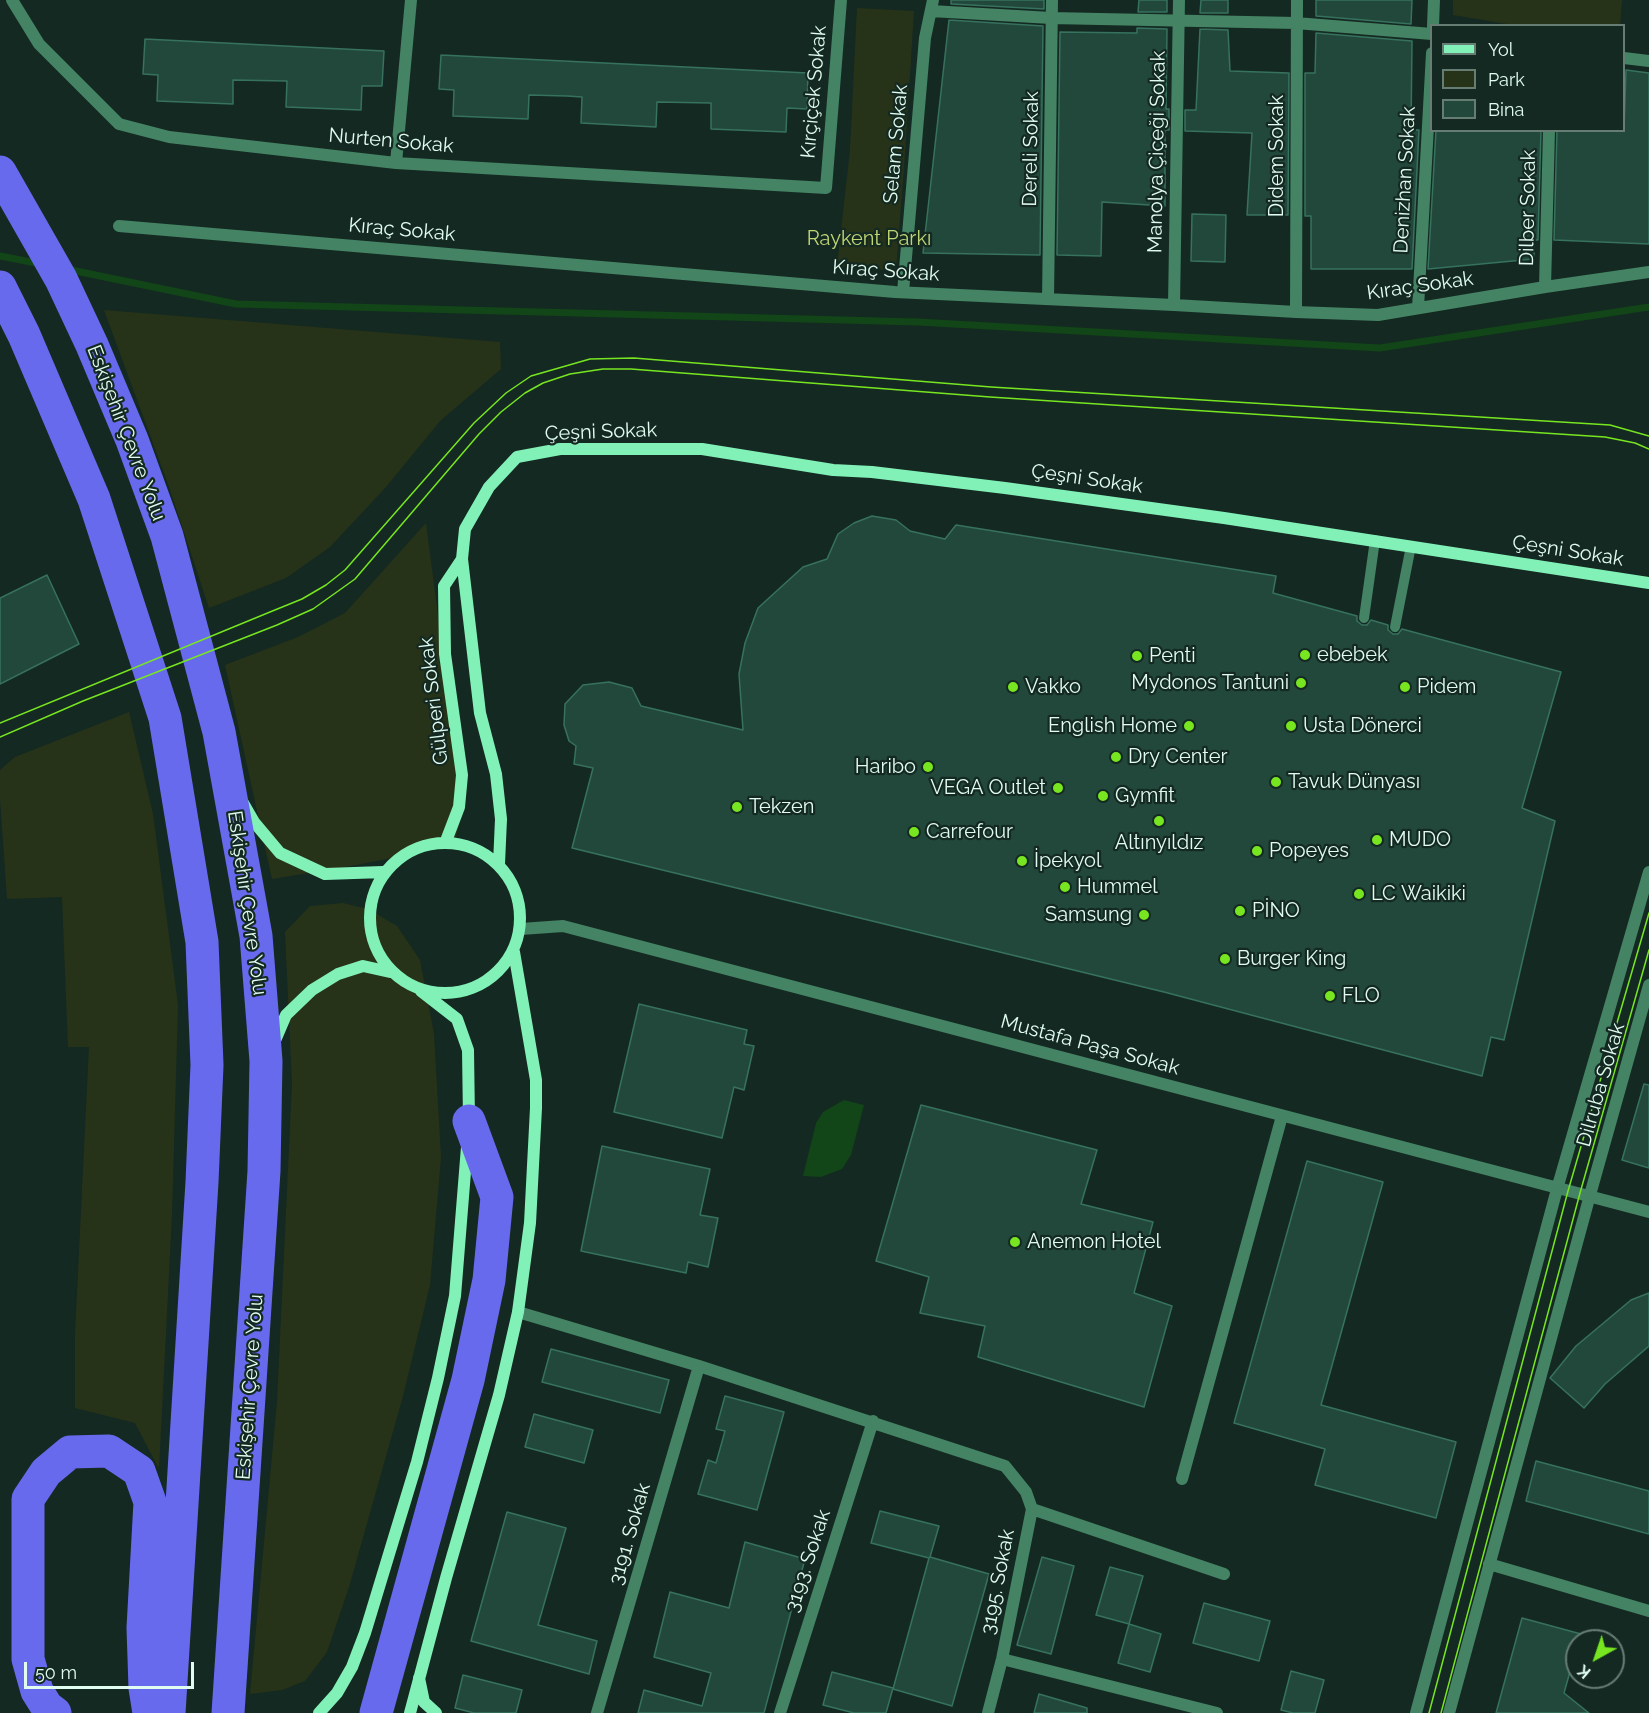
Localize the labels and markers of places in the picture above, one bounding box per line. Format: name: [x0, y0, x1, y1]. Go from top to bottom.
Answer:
place label: ebebek: [1317, 643, 1387, 667]
place label: Penti: [1149, 644, 1196, 668]
marker: ebebek: [1298, 648, 1312, 662]
marker: Penti: [1130, 649, 1144, 663]
place label: Mydonos Tantuni: [1131, 671, 1289, 695]
place label: Vakko: [1025, 675, 1081, 699]
place label: Pidem: [1417, 675, 1476, 699]
marker: Mydonos Tantuni: [1294, 676, 1308, 690]
marker: Vakko: [1006, 680, 1020, 694]
marker: Pidem: [1398, 680, 1412, 694]
place label: English Home: [1048, 714, 1177, 738]
place label: Usta Dönerci: [1303, 714, 1422, 738]
marker: English Home: [1182, 719, 1196, 733]
marker: Usta Dönerci: [1284, 719, 1298, 733]
place label: Dry Center: [1128, 745, 1228, 769]
marker: Dry Center: [1109, 750, 1123, 764]
place label: Haribo: [855, 755, 916, 779]
marker: Haribo: [921, 760, 935, 774]
place label: Tavuk Dünyası: [1288, 770, 1420, 794]
marker: Tavuk Dünyası: [1269, 775, 1283, 789]
place label: VEGA Outlet: [930, 776, 1046, 800]
marker: VEGA Outlet: [1051, 781, 1065, 795]
place label: Gymfit: [1115, 784, 1175, 808]
marker: Gymfit: [1096, 789, 1110, 803]
place label: Tekzen: [749, 795, 814, 819]
marker: Tekzen: [730, 800, 744, 814]
marker: Altınyıldız: [1152, 814, 1166, 828]
place label: Carrefour: [926, 820, 1013, 844]
marker: Carrefour: [907, 825, 921, 839]
place label: MUDO: [1389, 828, 1451, 852]
place label: Altınyıldız: [1115, 831, 1203, 855]
marker: MUDO: [1370, 833, 1384, 847]
place label: Popeyes: [1269, 839, 1349, 863]
marker: Popeyes: [1250, 844, 1264, 858]
place label: İpekyol: [1034, 849, 1101, 873]
marker: İpekyol: [1015, 854, 1029, 868]
place label: Hummel: [1077, 875, 1158, 899]
marker: Hummel: [1058, 880, 1072, 894]
place label: LC Waikiki: [1371, 882, 1466, 906]
marker: LC Waikiki: [1352, 887, 1366, 901]
place label: PİNO: [1252, 899, 1300, 923]
place label: Samsung: [1045, 903, 1132, 927]
marker: PİNO: [1233, 904, 1247, 918]
marker: Samsung: [1137, 908, 1151, 922]
place label: Burger King: [1237, 947, 1346, 971]
marker: Burger King: [1218, 952, 1232, 966]
place label: FLO: [1342, 984, 1380, 1008]
marker: FLO: [1323, 989, 1337, 1003]
place label: Anemon Hotel: [1027, 1230, 1161, 1254]
marker: Anemon Hotel: [1008, 1235, 1022, 1249]

